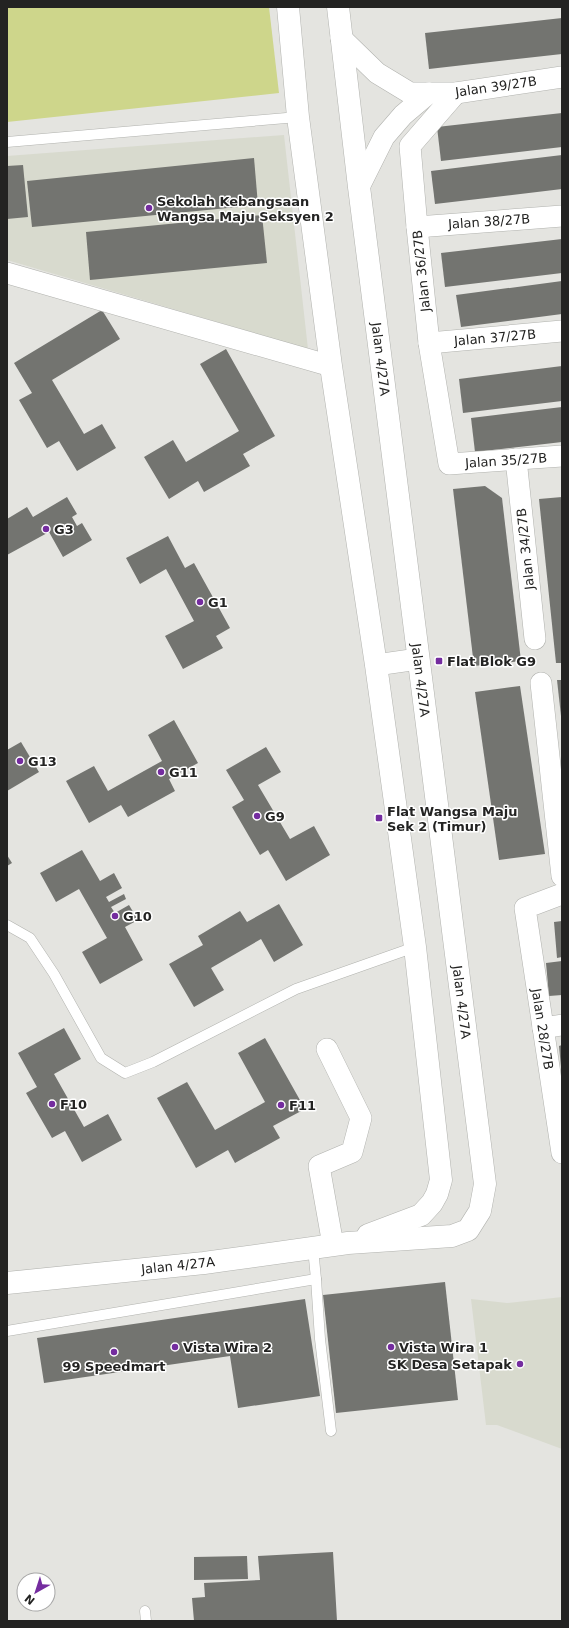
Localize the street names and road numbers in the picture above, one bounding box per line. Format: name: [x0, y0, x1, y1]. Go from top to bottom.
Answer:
street label: Jalan 39/27B: [453, 73, 538, 100]
street label: Jalan 38/27B: [447, 211, 531, 232]
street label: Jalan 36/27B: [410, 229, 433, 314]
street label: Jalan 4/27A: [368, 321, 392, 397]
street label: Jalan 37/27B: [452, 326, 537, 349]
street label: Jalan 35/27B: [464, 450, 548, 471]
street label: Jalan 34/27B: [514, 507, 537, 592]
street label: Jalan 4/27A: [408, 642, 432, 718]
street label: Jalan 4/27A: [449, 964, 473, 1040]
street label: Jalan 28/27B: [529, 986, 556, 1071]
street label: Jalan 4/27A: [140, 1254, 216, 1277]

